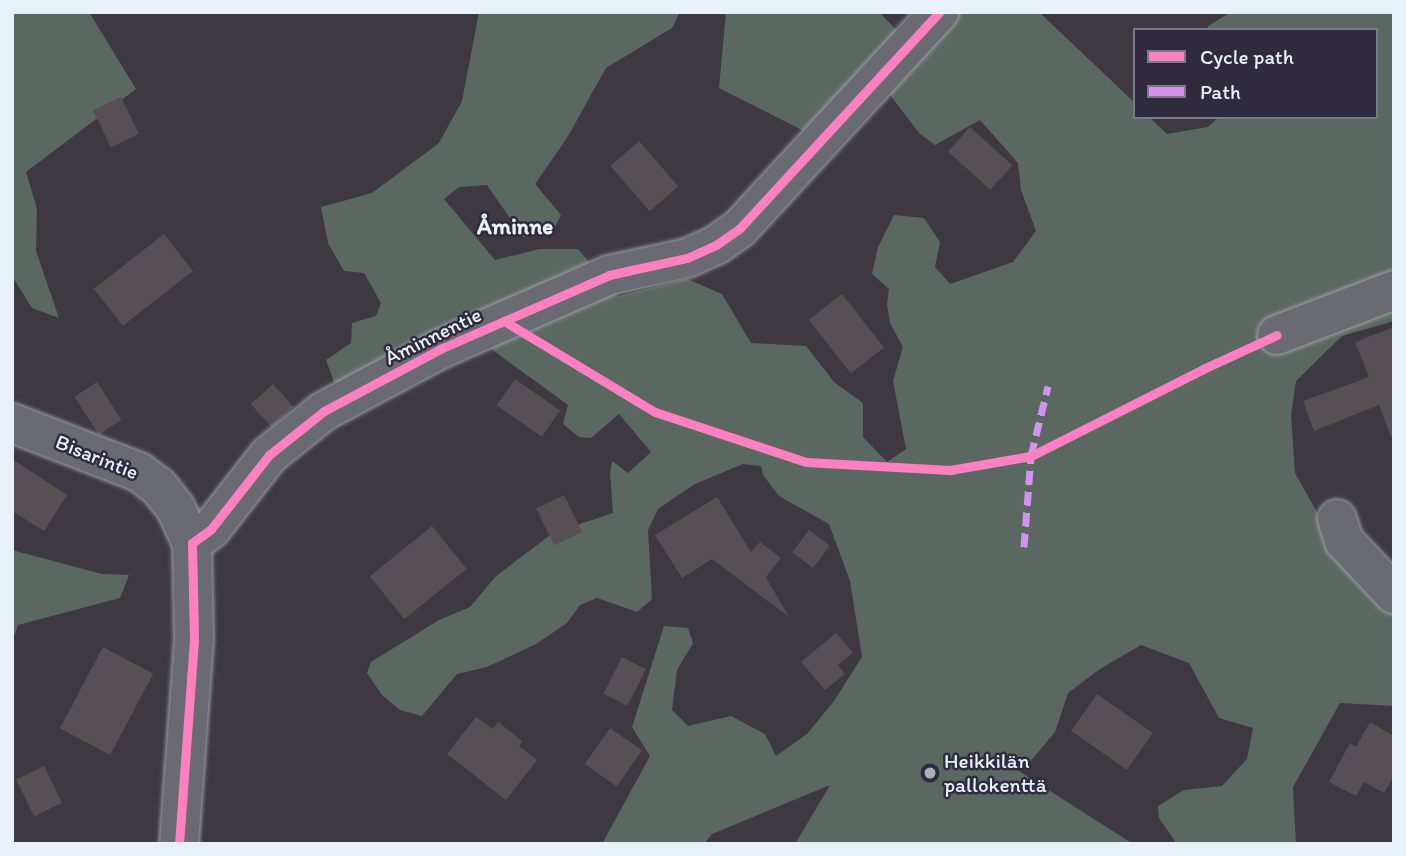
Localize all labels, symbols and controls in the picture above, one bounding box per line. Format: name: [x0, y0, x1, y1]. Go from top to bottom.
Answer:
legend: [1133, 28, 1378, 119]
text: Cycle path: [1200, 44, 1294, 69]
text: Path: [1200, 79, 1241, 104]
district label: Åminne: [477, 212, 553, 240]
street label: Åminnentie: [380, 302, 486, 370]
street label: Bisarintie: [52, 429, 142, 485]
place label: Heikkilän pallokenttä: [944, 748, 1047, 798]
marker: Heikkilän pallokenttä: [922, 765, 938, 781]

